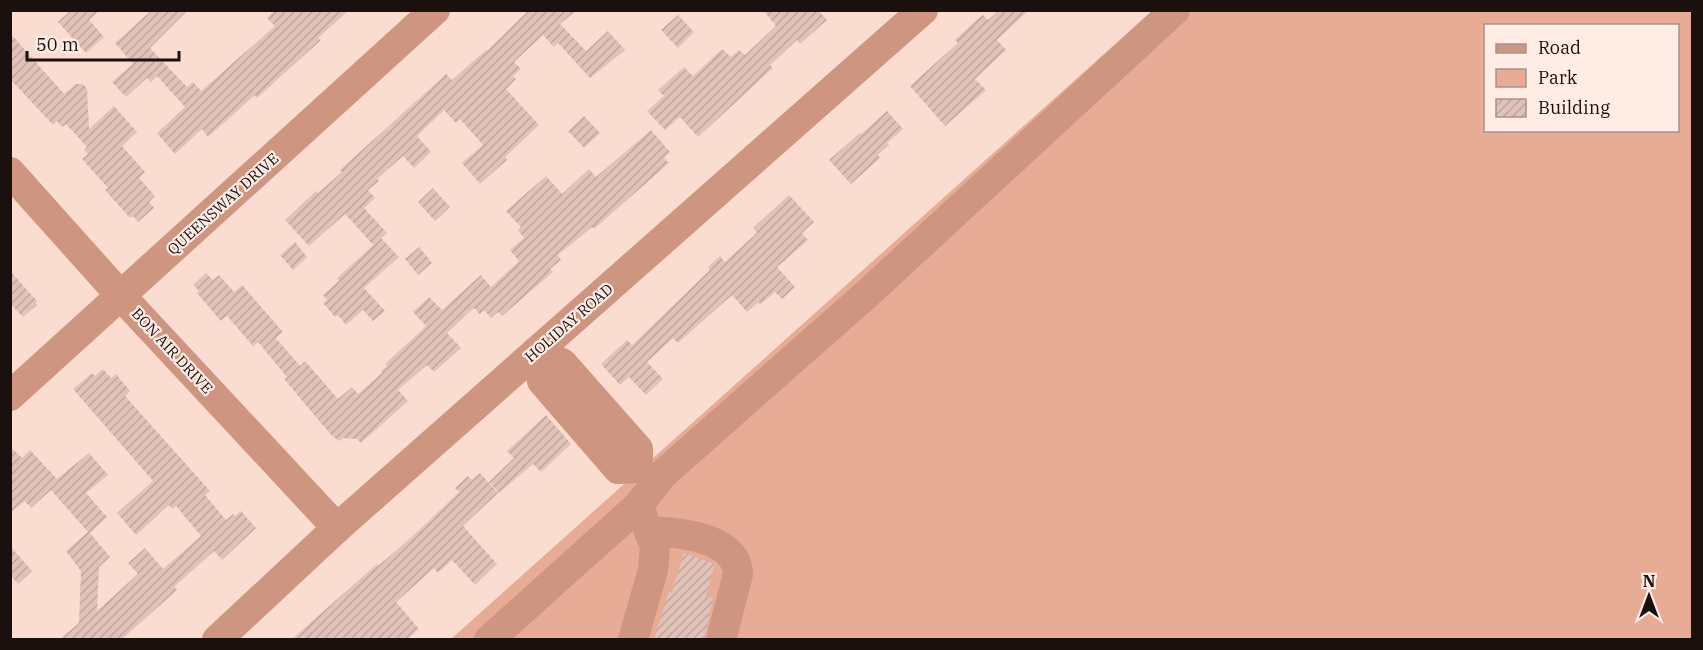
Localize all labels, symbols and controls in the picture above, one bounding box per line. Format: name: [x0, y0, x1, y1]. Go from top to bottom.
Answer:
scale bar: [27, 24, 178, 62]
legend: [1484, 24, 1679, 132]
text: 50 m: [36, 33, 79, 56]
text: Road: [1538, 36, 1581, 59]
text: Park: [1538, 66, 1578, 89]
text: Building: [1538, 96, 1610, 119]
street label: QUEENSWAY DRIVE: [163, 149, 282, 259]
street label: HOLIDAY ROAD: [521, 279, 617, 366]
street label: BON AIR DRIVE: [128, 304, 217, 398]
north arrow: [1619, 566, 1679, 626]
text: N: [1643, 571, 1655, 591]

